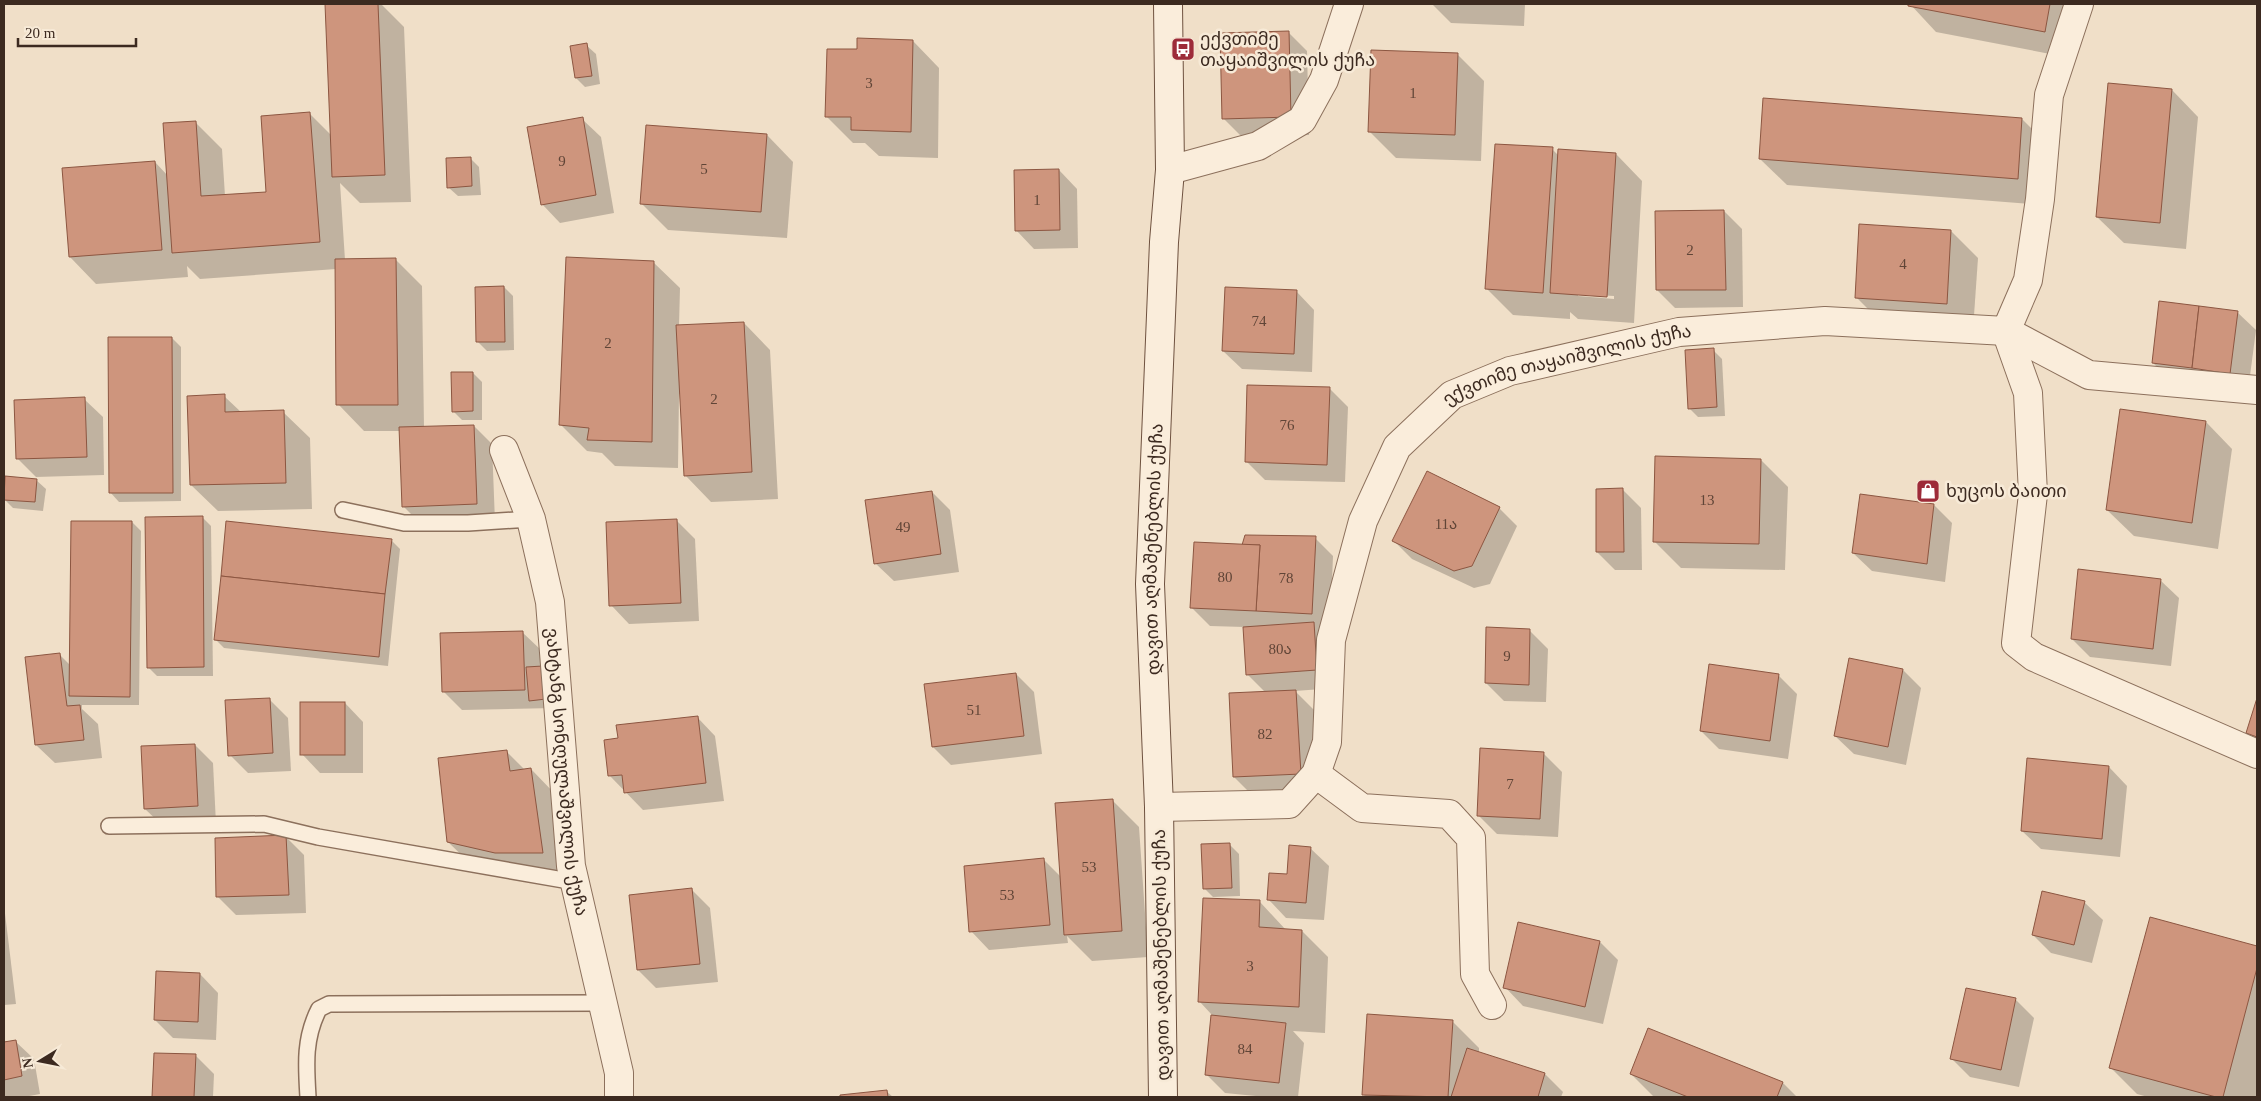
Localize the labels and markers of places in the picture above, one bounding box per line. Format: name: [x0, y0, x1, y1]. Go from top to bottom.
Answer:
place label: ექვთიმე თაყაიშვილის ქუჩა: [1200, 29, 1375, 71]
bus stop icon: ექვთიმე თაყაიშვილის ქუჩა: [1170, 36, 1196, 62]
shop icon: ხუცოს ბაითი: [1915, 478, 1941, 504]
place label: ხუცოს ბაითი: [1946, 481, 2067, 502]

